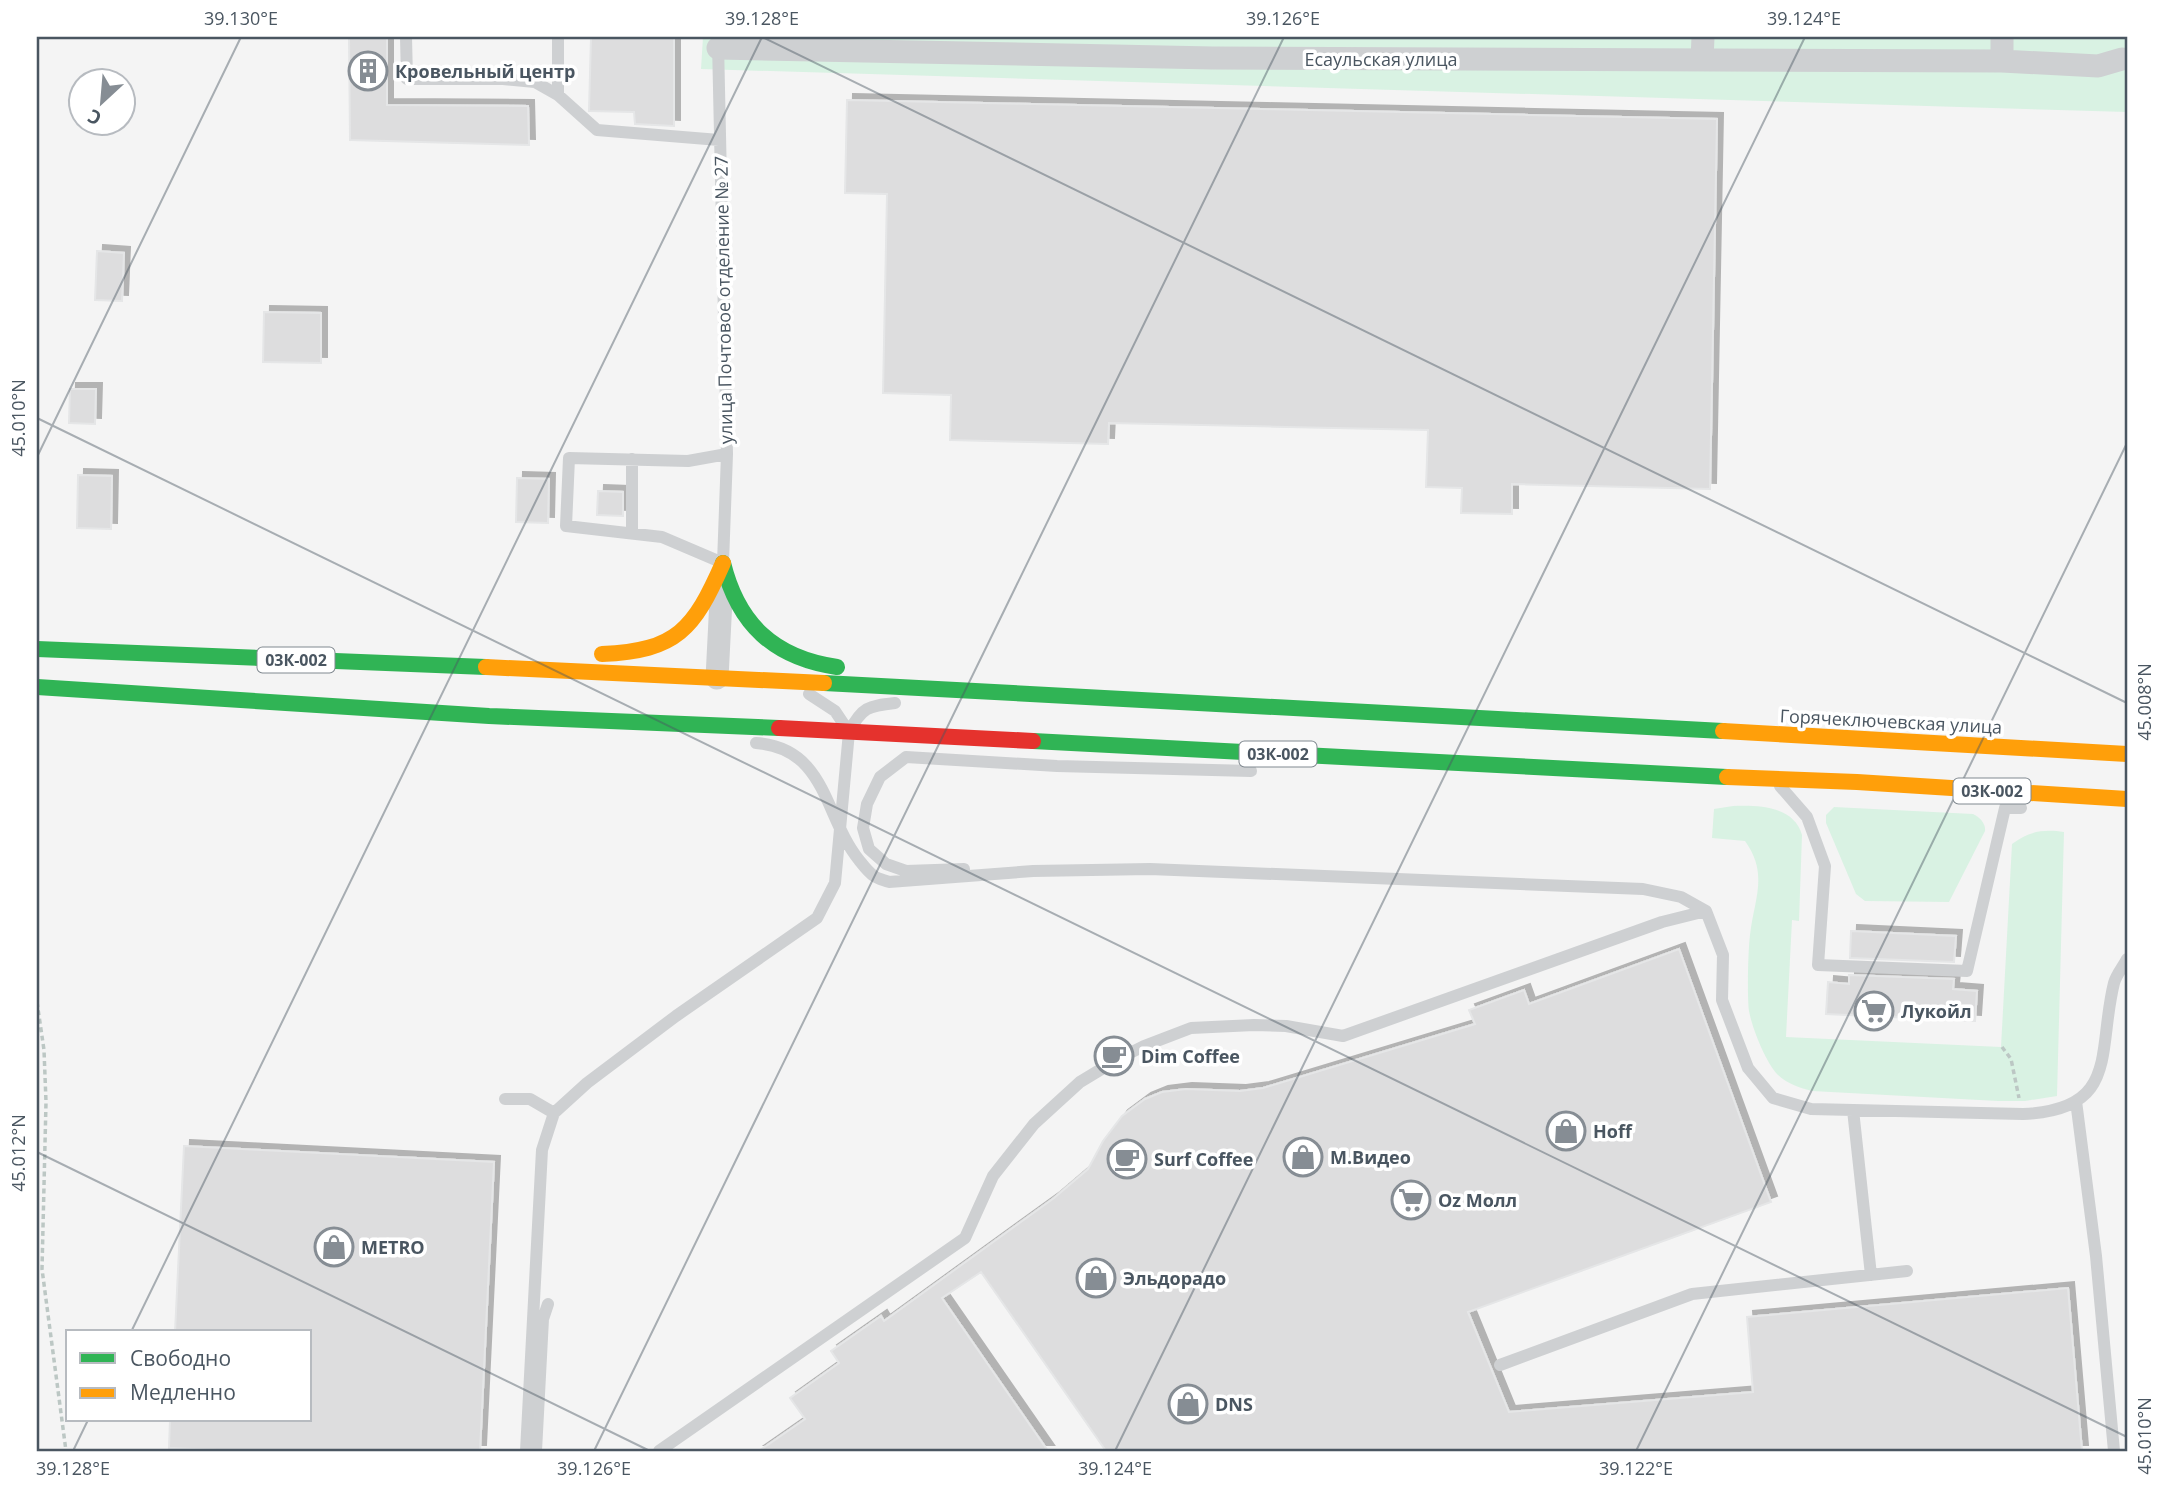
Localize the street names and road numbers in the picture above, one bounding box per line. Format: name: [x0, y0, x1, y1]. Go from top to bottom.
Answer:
street label: Есаульская улица: [1304, 47, 1458, 71]
street label: улица Почтовое отделение № 27: [708, 156, 738, 444]
road number: 03К-002: [258, 648, 334, 673]
street label: Горячеключевская улица: [1779, 703, 2003, 739]
road number: 03К-002: [1240, 741, 1316, 766]
road number: 03К-002: [1954, 778, 2030, 804]

